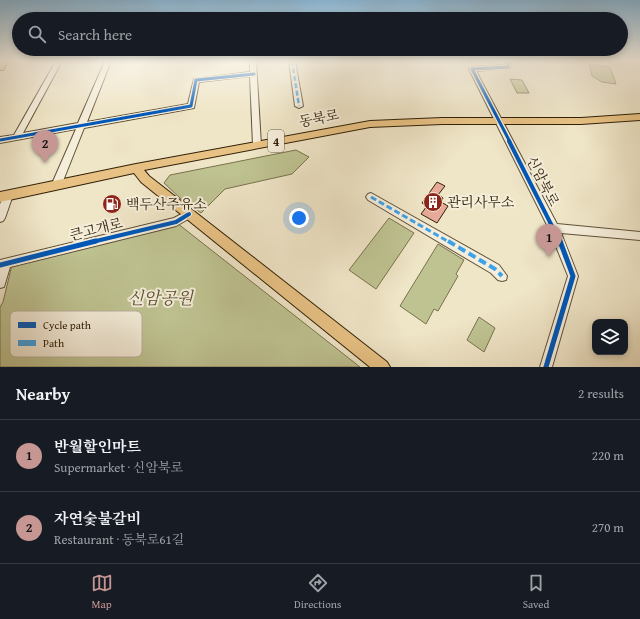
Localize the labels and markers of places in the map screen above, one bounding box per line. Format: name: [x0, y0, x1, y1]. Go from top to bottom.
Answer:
pin: 2: [32, 130, 58, 163]
building icon: 관리사무소: [422, 191, 444, 213]
place label: 관리사무소: [447, 192, 515, 212]
fuel station icon: 백두산주유소: [101, 193, 123, 215]
place label: 백두산주유소: [126, 194, 208, 214]
pin: 1: [536, 224, 562, 257]

